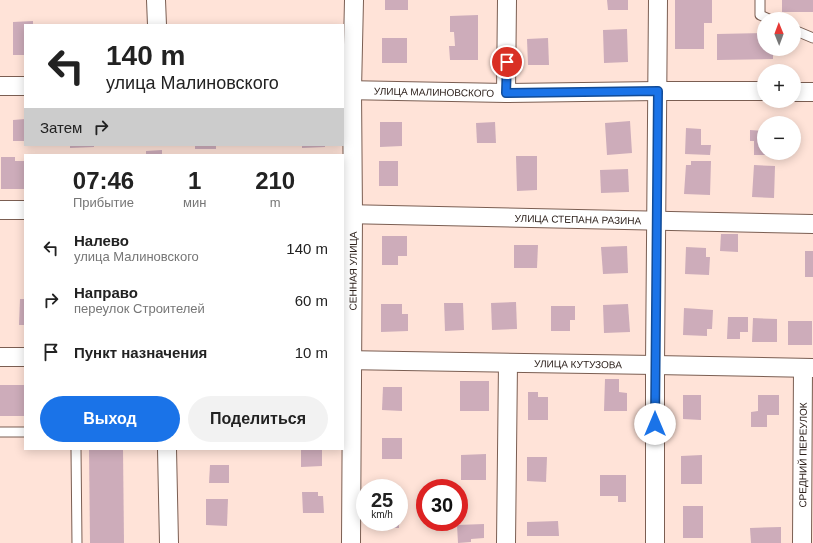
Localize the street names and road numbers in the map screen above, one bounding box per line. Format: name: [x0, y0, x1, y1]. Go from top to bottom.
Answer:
street label: УЛИЦА МАЛИНОВСКОГО: [374, 85, 494, 98]
street label: УЛИЦА СТЕПАНА РАЗИНА: [515, 212, 642, 226]
street label: СЕННАЯ УЛИЦА: [347, 231, 358, 310]
street label: УЛИЦА КУТУЗОВА: [534, 358, 622, 370]
street label: СРЕДНИЙ ПЕРЕУЛОК: [796, 402, 808, 508]

